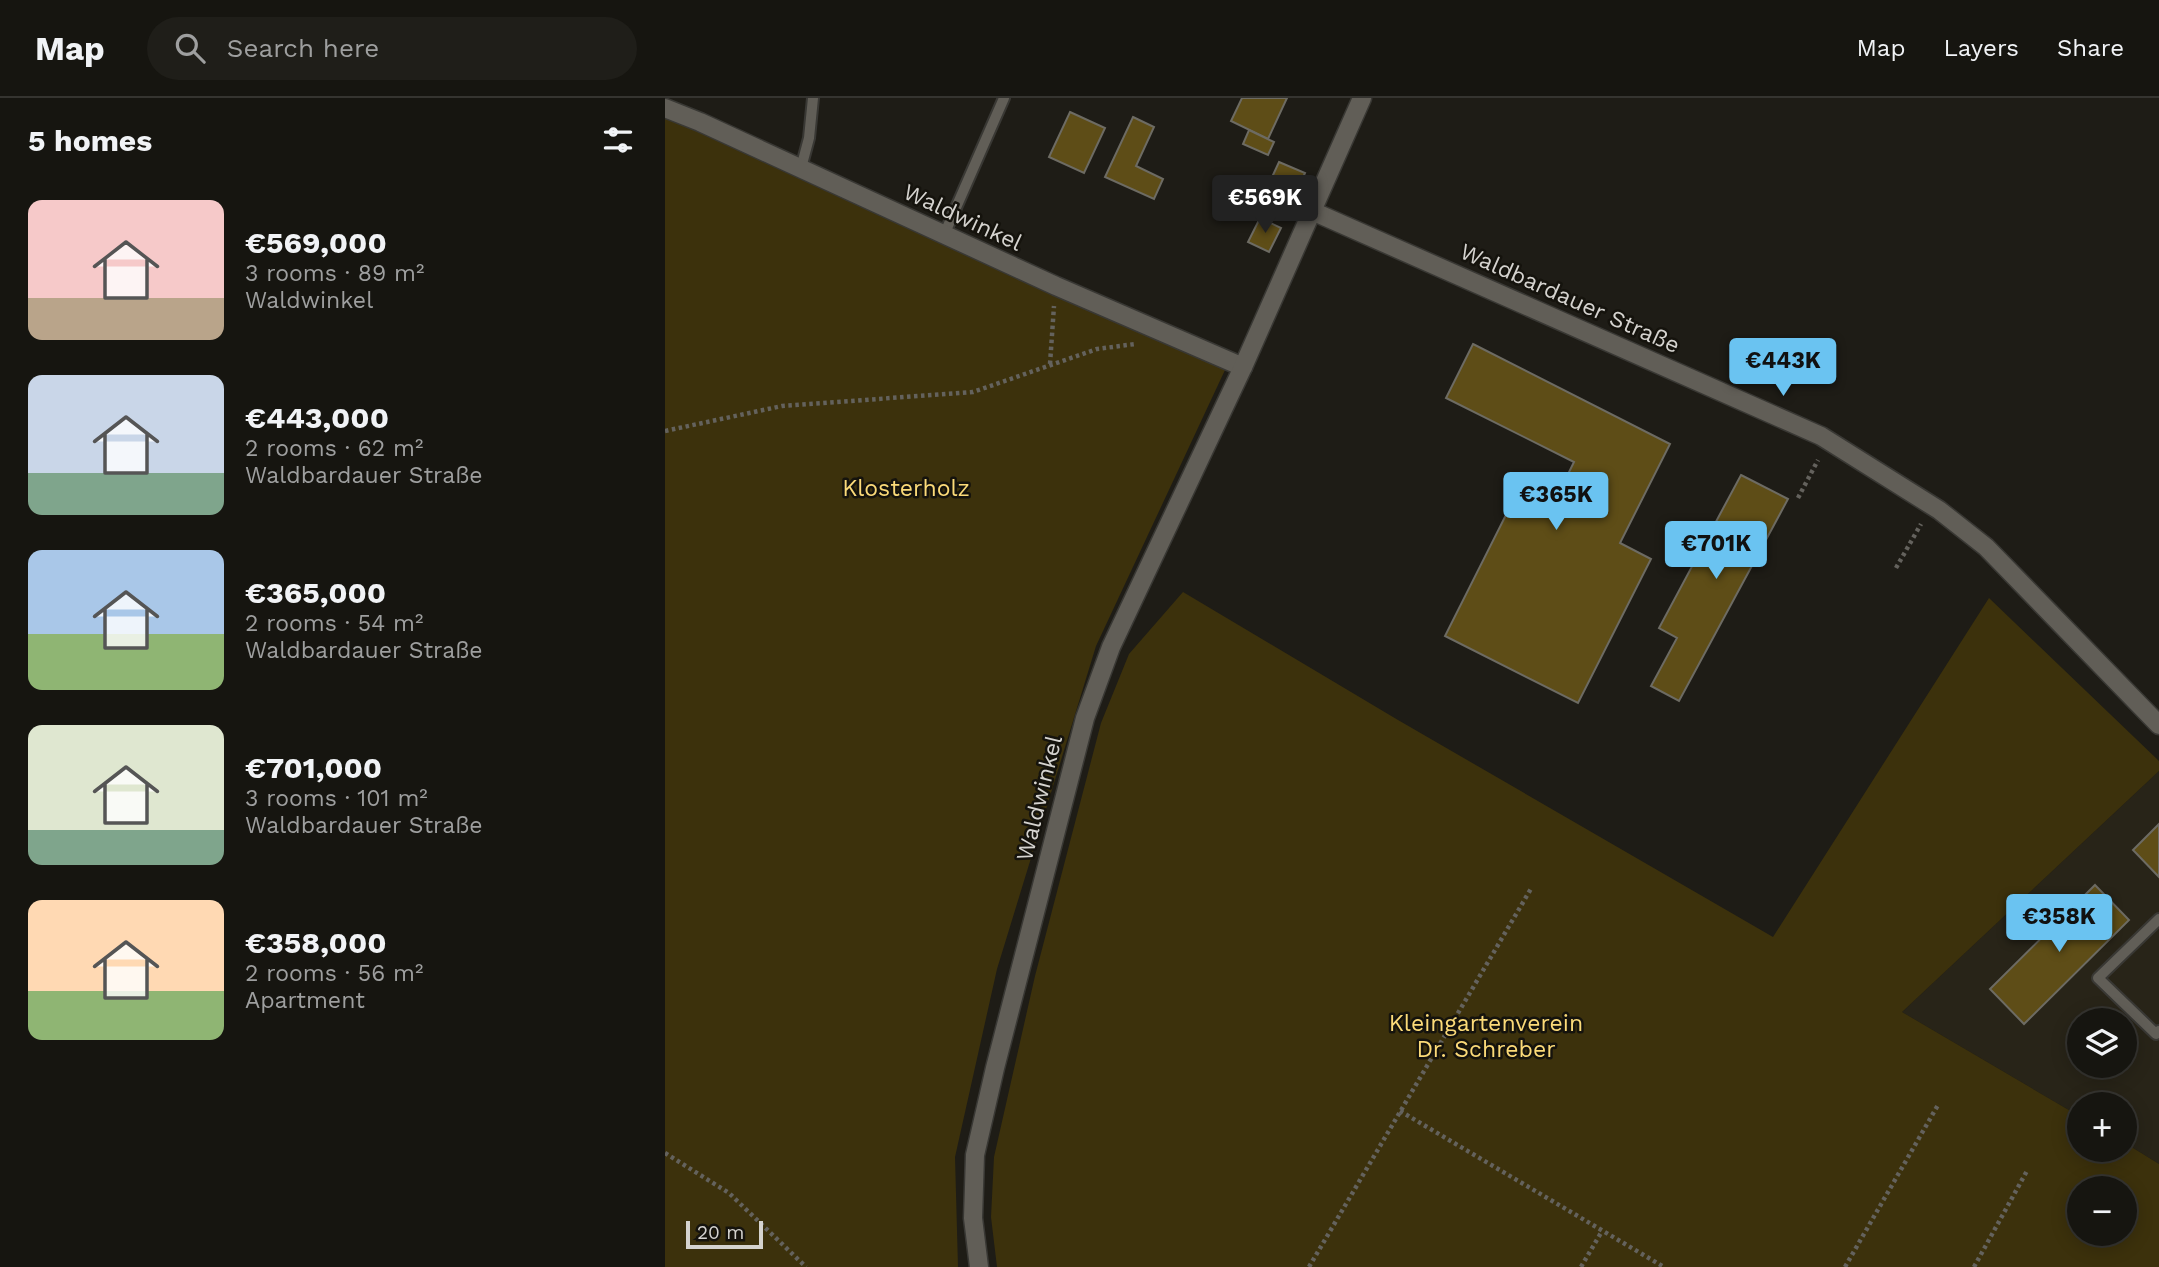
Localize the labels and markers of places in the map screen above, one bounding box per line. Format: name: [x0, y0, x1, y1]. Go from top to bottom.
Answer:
pin: €569K: [1216, 176, 1314, 235]
pin: €443K: [1734, 338, 1832, 398]
pin: €365K: [1507, 472, 1605, 532]
pin: €701K: [1667, 522, 1765, 581]
pin: €358K: [2010, 894, 2108, 954]

